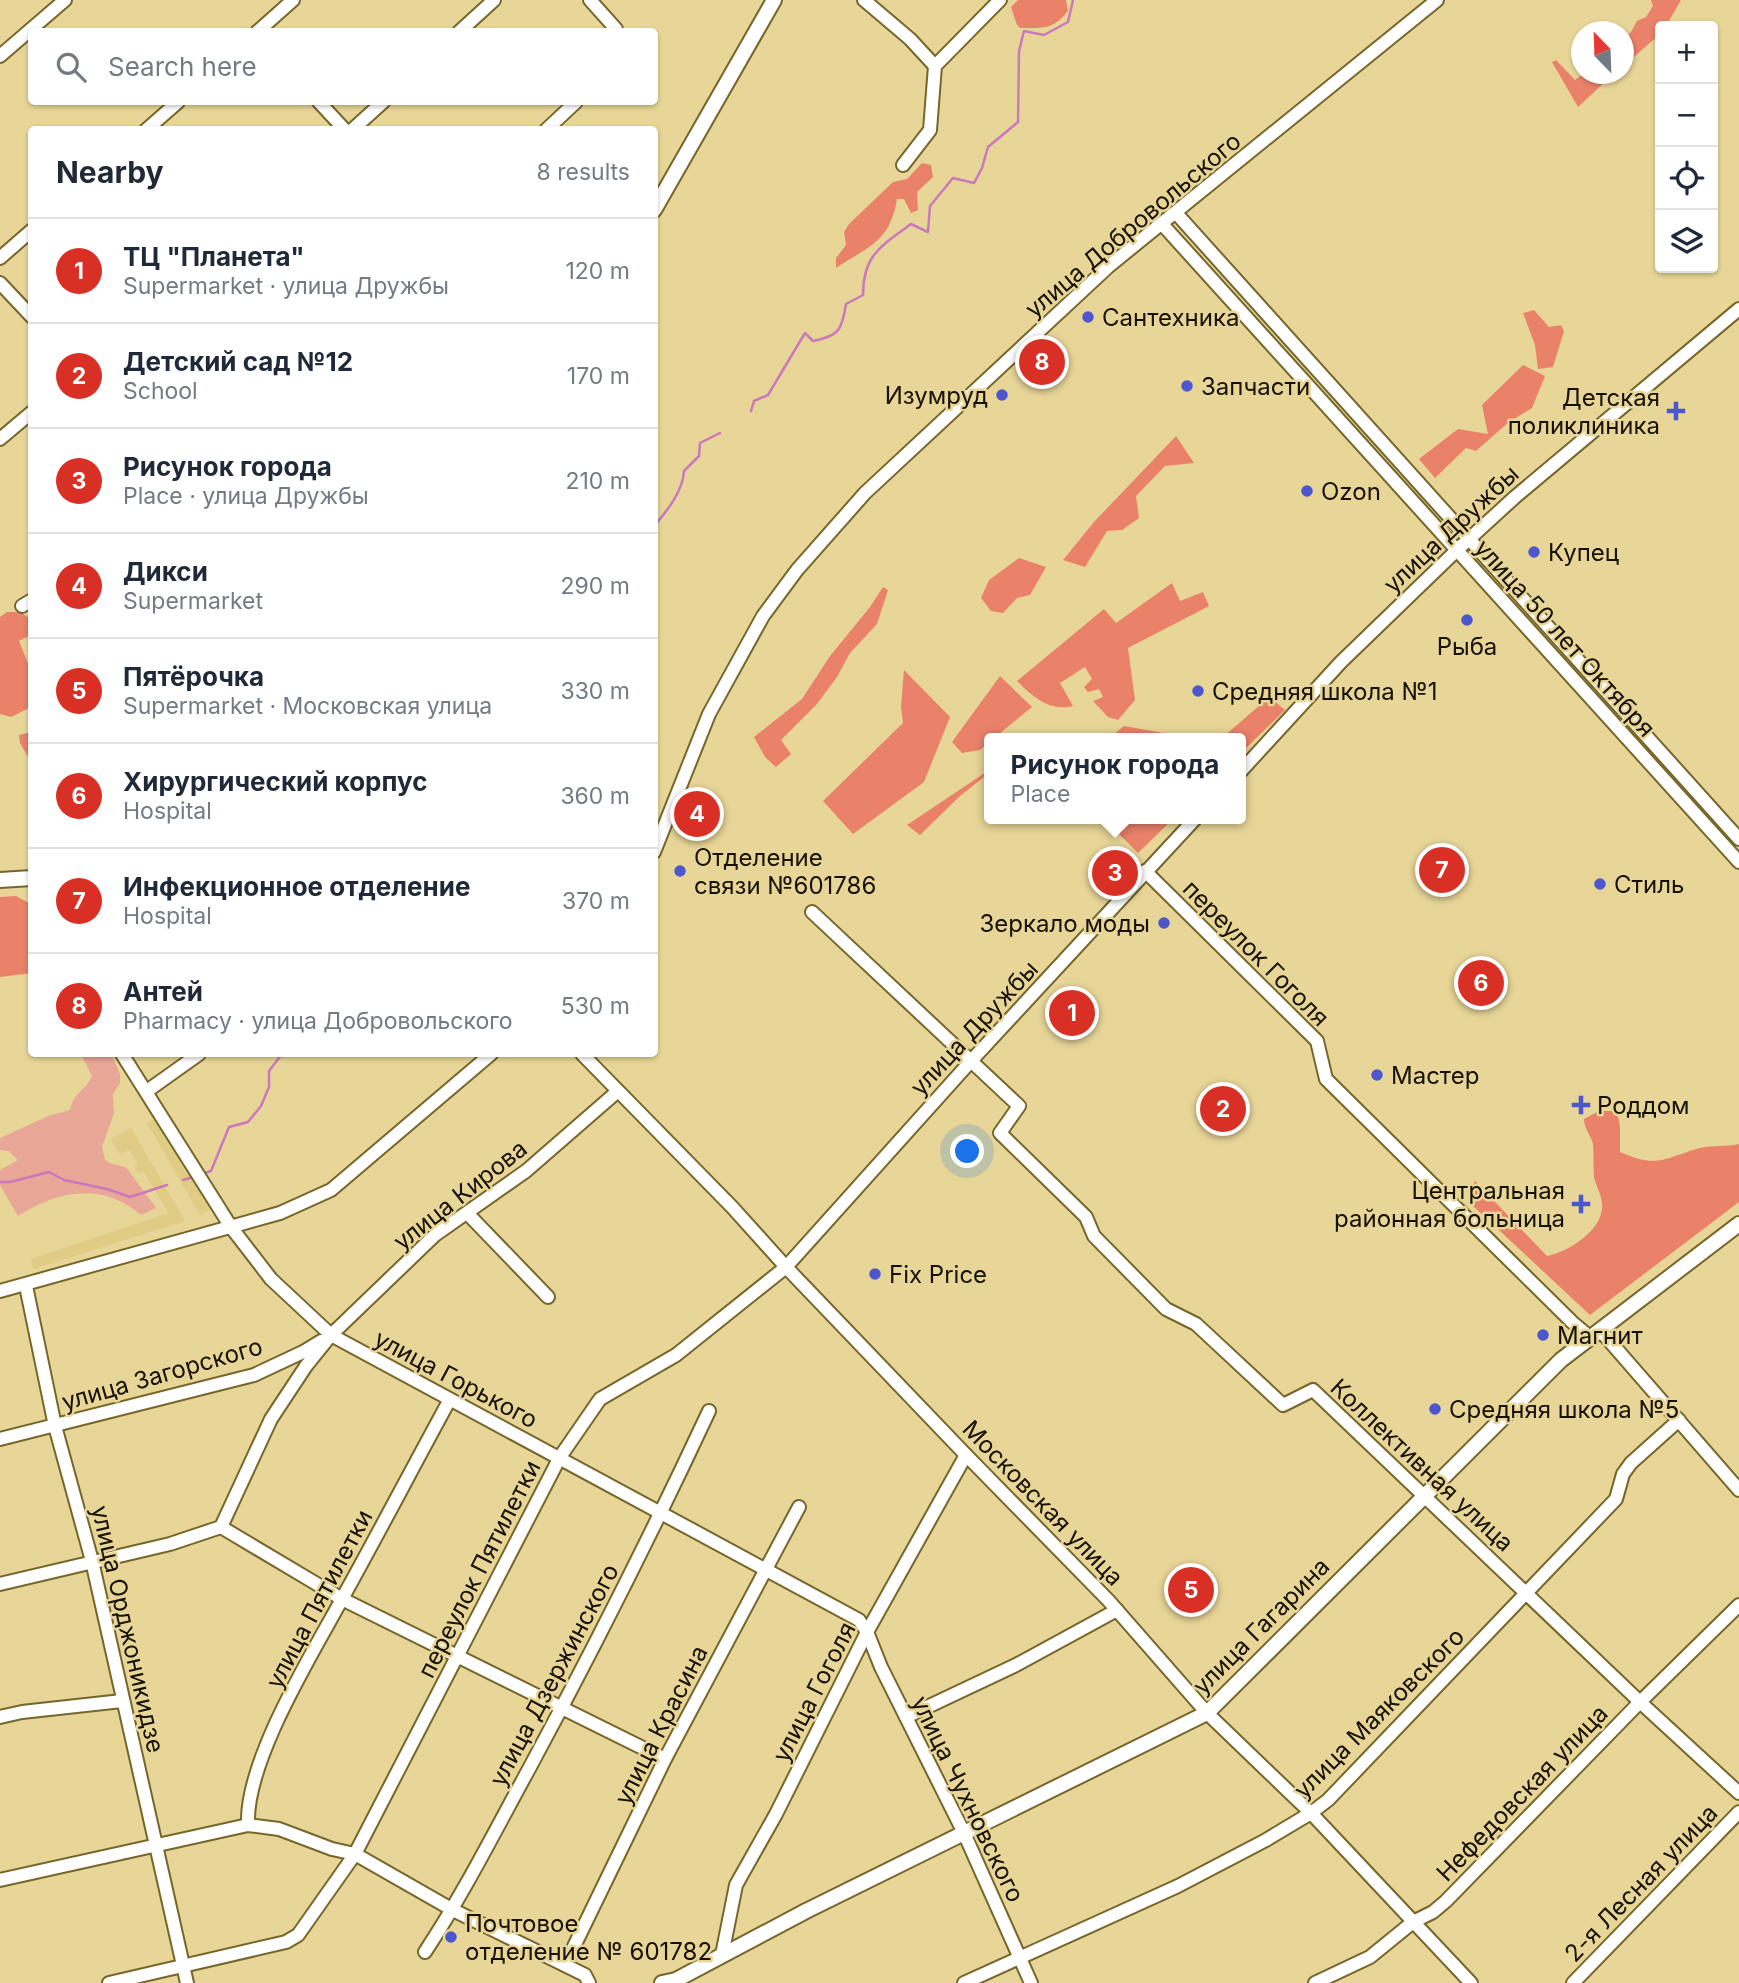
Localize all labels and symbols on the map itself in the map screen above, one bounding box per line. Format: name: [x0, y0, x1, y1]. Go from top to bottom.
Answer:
north arrow: [1571, 21, 1634, 84]
street label: улица Добровольского: [1019, 126, 1247, 324]
place label: Сантехника: [1102, 303, 1239, 332]
marker: Сантехника: [1080, 309, 1096, 325]
pin: 8: [1019, 336, 1065, 388]
place label: Запчасти: [1201, 372, 1310, 401]
marker: Запчасти: [1179, 378, 1195, 394]
place label: Изумруд: [885, 381, 988, 410]
place label: Детская поликлиника: [1508, 383, 1660, 440]
marker: Изумруд: [994, 387, 1010, 403]
marker: Детская поликлиника: [1666, 401, 1686, 421]
street label: улица Дружбы: [1378, 459, 1524, 599]
place label: Ozon: [1321, 477, 1381, 506]
marker: Ozon: [1299, 483, 1315, 499]
street label: улица 50 лет Октября: [1469, 533, 1661, 743]
place label: Купец: [1548, 538, 1619, 567]
marker: Купец: [1526, 544, 1542, 560]
marker: Рыба: [1459, 612, 1475, 628]
place label: Рыба: [1437, 632, 1497, 661]
place label: Средняя школа №1: [1212, 677, 1437, 706]
marker: Средняя школа №1: [1190, 683, 1206, 699]
pin: 4: [674, 788, 720, 840]
place label: Отделение связи №601786: [694, 843, 876, 900]
pin: 7: [1419, 844, 1465, 896]
pin: 3: [1092, 847, 1138, 899]
marker: Отделение связи №601786: [672, 863, 688, 879]
place label: Стиль: [1614, 870, 1685, 899]
street label: переулок Гоголя: [1177, 874, 1335, 1032]
marker: Стиль: [1592, 876, 1608, 892]
place label: Зеркало моды: [979, 909, 1150, 938]
marker: Зеркало моды: [1156, 915, 1172, 931]
street label: улица Дружбы: [904, 955, 1044, 1101]
pin: 6: [1458, 957, 1504, 1009]
pin: 1: [1049, 987, 1095, 1039]
place label: Мастер: [1391, 1061, 1479, 1090]
marker: Мастер: [1369, 1067, 1385, 1083]
pin: 2: [1200, 1083, 1246, 1135]
place label: Роддом: [1597, 1091, 1690, 1120]
marker: Роддом: [1571, 1095, 1591, 1115]
street label: улица Кирова: [387, 1134, 533, 1256]
your location: [950, 1134, 984, 1168]
place label: Центральная районная больница: [1334, 1176, 1565, 1233]
marker: Центральная районная больница: [1571, 1194, 1591, 1214]
place label: Fix Price: [889, 1260, 987, 1289]
marker: Fix Price: [867, 1266, 883, 1282]
place label: Магнит: [1557, 1321, 1643, 1350]
street label: улица Горького: [369, 1324, 543, 1434]
marker: Магнит: [1535, 1327, 1551, 1343]
street label: улица Загорского: [58, 1331, 266, 1417]
street label: Коллективная улица: [1325, 1373, 1519, 1557]
place label: Средняя школа №5: [1449, 1395, 1679, 1424]
marker: Средняя школа №5: [1427, 1401, 1443, 1417]
street label: Московская улица: [957, 1414, 1129, 1592]
street label: переулок Пятилетки: [412, 1455, 546, 1683]
street label: улица Орджоникидзе: [85, 1503, 171, 1755]
street label: улица Пятилетки: [260, 1505, 378, 1693]
street label: улица Гагарина: [1187, 1552, 1335, 1700]
street label: улица Дзержинского: [483, 1559, 625, 1791]
pin: 5: [1168, 1564, 1214, 1616]
street label: улица Гоголя: [766, 1617, 862, 1767]
street label: улица Маяковского: [1288, 1622, 1470, 1804]
street label: улица Красина: [608, 1640, 714, 1810]
street label: улица Чухновского: [906, 1691, 1030, 1907]
street label: Нефедовская улица: [1430, 1699, 1614, 1887]
street label: 2-я Лесная улица: [1559, 1798, 1723, 1968]
place label: Почтовое отделение № 601782: [465, 1909, 712, 1966]
marker: Почтовое отделение № 601782: [443, 1929, 459, 1945]

